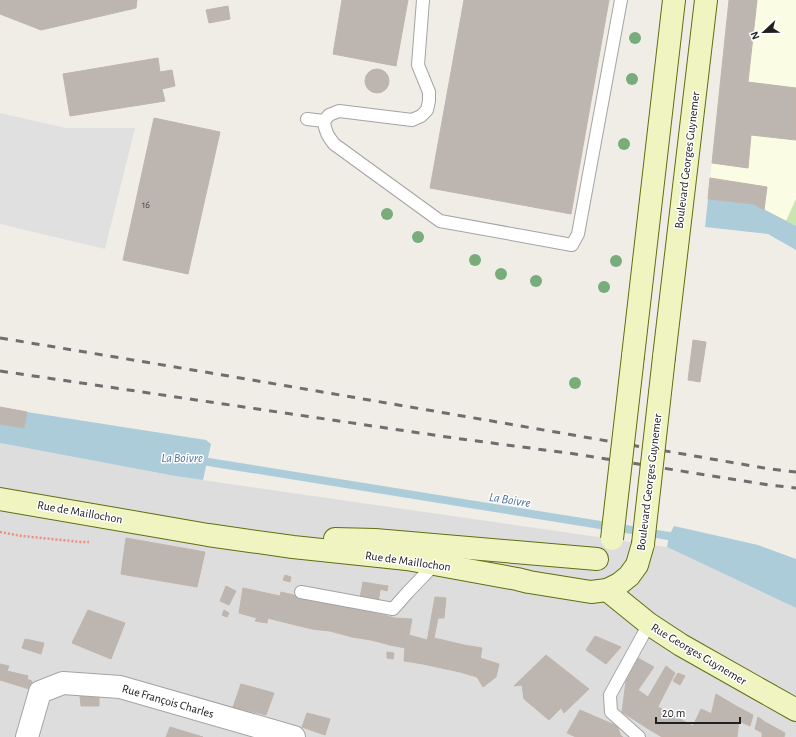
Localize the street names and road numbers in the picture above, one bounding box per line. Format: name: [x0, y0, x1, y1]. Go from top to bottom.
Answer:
street label: Boulevard Georges Guynemer: [673, 91, 702, 229]
street label: Boulevard Georges Guynemer: [635, 413, 664, 551]
street label: Rue de Maillochon: [37, 499, 123, 525]
street label: Rue de Maillochon: [364, 549, 452, 573]
street label: Rue Georges Guynemer: [649, 621, 749, 688]
street label: Rue François Charles: [121, 682, 215, 720]

